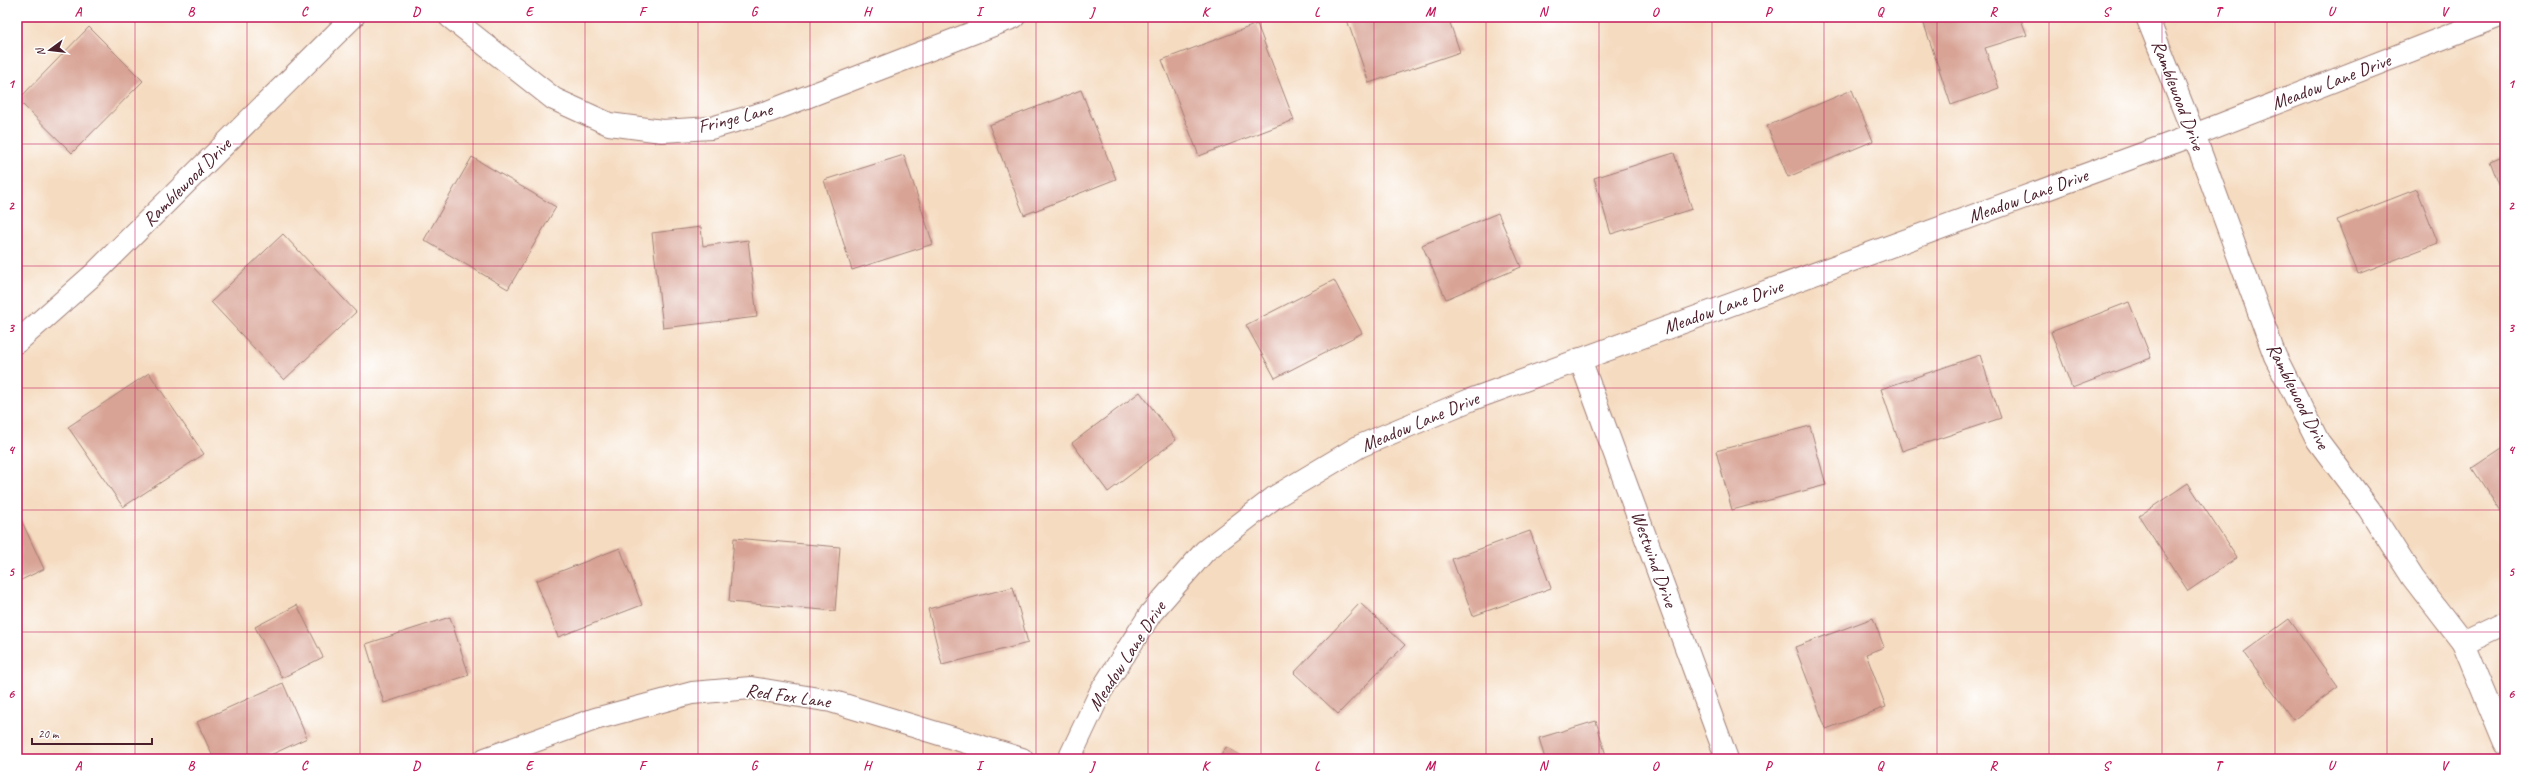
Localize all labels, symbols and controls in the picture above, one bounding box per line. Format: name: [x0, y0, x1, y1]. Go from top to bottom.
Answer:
text: A: [75, 4, 83, 20]
text: B: [188, 4, 196, 20]
text: C: [301, 4, 309, 20]
text: D: [412, 4, 421, 20]
text: E: [526, 4, 535, 20]
text: F: [639, 4, 648, 20]
text: G: [751, 4, 759, 20]
text: H: [863, 4, 873, 20]
text: I: [976, 4, 985, 20]
text: J: [1089, 4, 1096, 20]
text: K: [1202, 4, 1212, 20]
text: L: [1314, 4, 1321, 20]
text: M: [1425, 4, 1436, 20]
text: N: [1539, 4, 1550, 20]
text: O: [1652, 4, 1661, 20]
text: P: [1765, 4, 1774, 20]
text: Q: [1877, 4, 1885, 20]
text: R: [1989, 4, 1998, 20]
text: S: [2103, 4, 2113, 20]
text: T: [2215, 4, 2224, 20]
text: U: [2328, 4, 2337, 20]
text: V: [2441, 4, 2450, 20]
north arrow: [30, 30, 70, 70]
street label: Ramblewood Drive: [2146, 37, 2211, 155]
text: N: [32, 45, 48, 58]
street label: Meadow Lane Drive: [2268, 48, 2396, 116]
text: 1: [8, 76, 16, 92]
text: 1: [2508, 76, 2516, 92]
street label: Fringe Lane: [695, 97, 776, 139]
street label: Ramblewood Drive: [138, 131, 238, 231]
street label: Meadow Lane Drive: [1965, 163, 2093, 229]
text: 2: [8, 198, 15, 214]
text: 2: [2508, 198, 2515, 214]
street label: Meadow Lane Drive: [1660, 274, 1788, 340]
text: 3: [8, 320, 15, 336]
text: 3: [2508, 320, 2515, 336]
street label: Ramblewood Drive: [2261, 339, 2336, 455]
street label: Meadow Lane Drive: [1357, 386, 1484, 458]
text: 4: [8, 442, 16, 458]
text: 4: [2508, 442, 2516, 458]
street label: Westwind Drive: [1626, 508, 1683, 612]
text: 5: [8, 564, 15, 580]
text: 5: [2508, 564, 2515, 580]
street label: Meadow Lane Drive: [1083, 595, 1172, 715]
street label: Red Fox Lane: [744, 678, 834, 714]
text: 6: [8, 686, 15, 702]
text: 6: [2508, 686, 2515, 702]
scale bar: [32, 720, 152, 746]
text: 20 m: [38, 726, 60, 742]
text: A: [75, 758, 83, 774]
text: B: [188, 758, 196, 774]
text: C: [301, 758, 309, 774]
text: D: [412, 758, 421, 774]
text: E: [526, 758, 535, 774]
text: F: [639, 758, 648, 774]
text: G: [751, 758, 759, 774]
text: H: [863, 758, 873, 774]
text: I: [976, 758, 985, 774]
text: J: [1089, 758, 1096, 774]
text: K: [1202, 758, 1212, 774]
text: L: [1314, 758, 1321, 774]
text: M: [1425, 758, 1436, 774]
text: N: [1539, 758, 1550, 774]
text: O: [1652, 758, 1661, 774]
text: P: [1765, 758, 1774, 774]
text: Q: [1877, 758, 1885, 774]
text: R: [1989, 758, 1998, 774]
text: S: [2103, 758, 2113, 774]
text: T: [2215, 758, 2224, 774]
text: U: [2328, 758, 2337, 774]
text: V: [2441, 758, 2450, 774]

